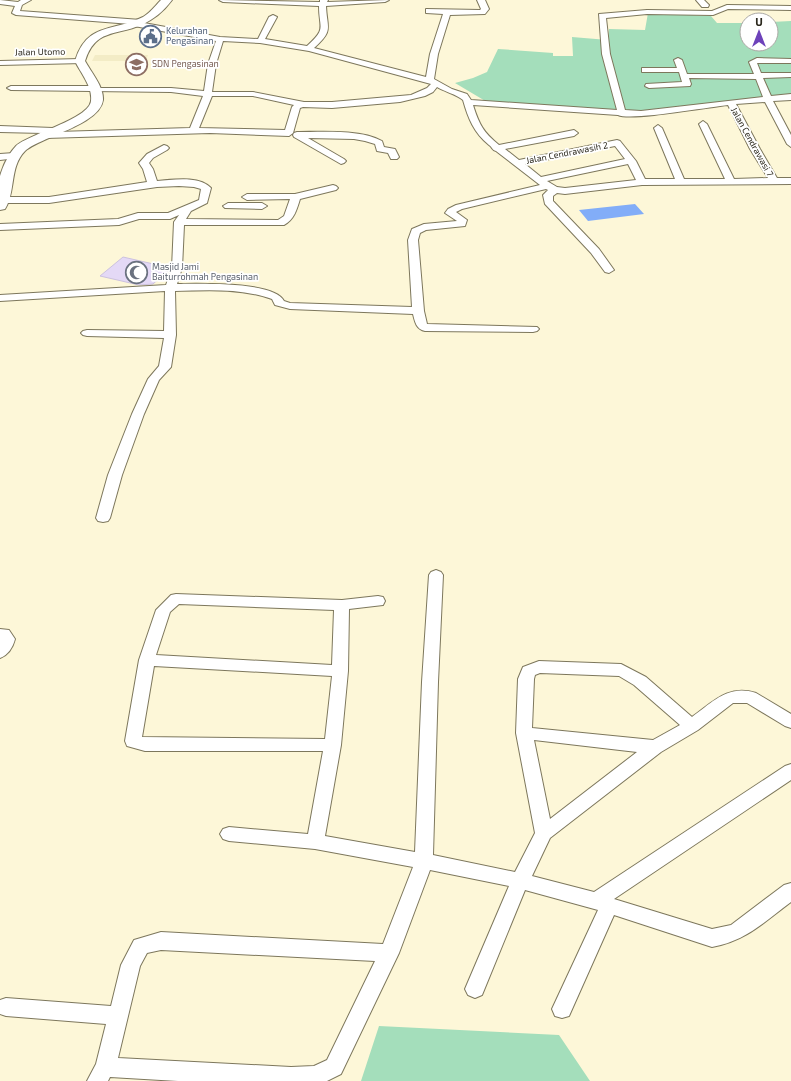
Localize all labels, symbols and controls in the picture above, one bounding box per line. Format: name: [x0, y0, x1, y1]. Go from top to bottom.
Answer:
north arrow: [739, 12, 779, 52]
text: U: [755, 15, 763, 28]
public building icon: Kelurahan Pengasinan: [138, 23, 164, 49]
place label: Kelurahan Pengasinan: [166, 25, 213, 46]
street label: Jalan Utomo: [15, 46, 65, 57]
school or university icon: SDN Pengasinan: [124, 51, 150, 77]
place label: SDN Pengasinan: [152, 58, 219, 69]
street label: Jalan Cendrawasi 7: [729, 105, 776, 179]
street label: Jalan Cendrawasih 2: [525, 139, 609, 166]
mosque icon: Masjid Jami Baiturrohmah Pengasinan: [123, 259, 149, 285]
place label: Masjid Jami Baiturrohmah Pengasinan: [152, 261, 258, 282]

